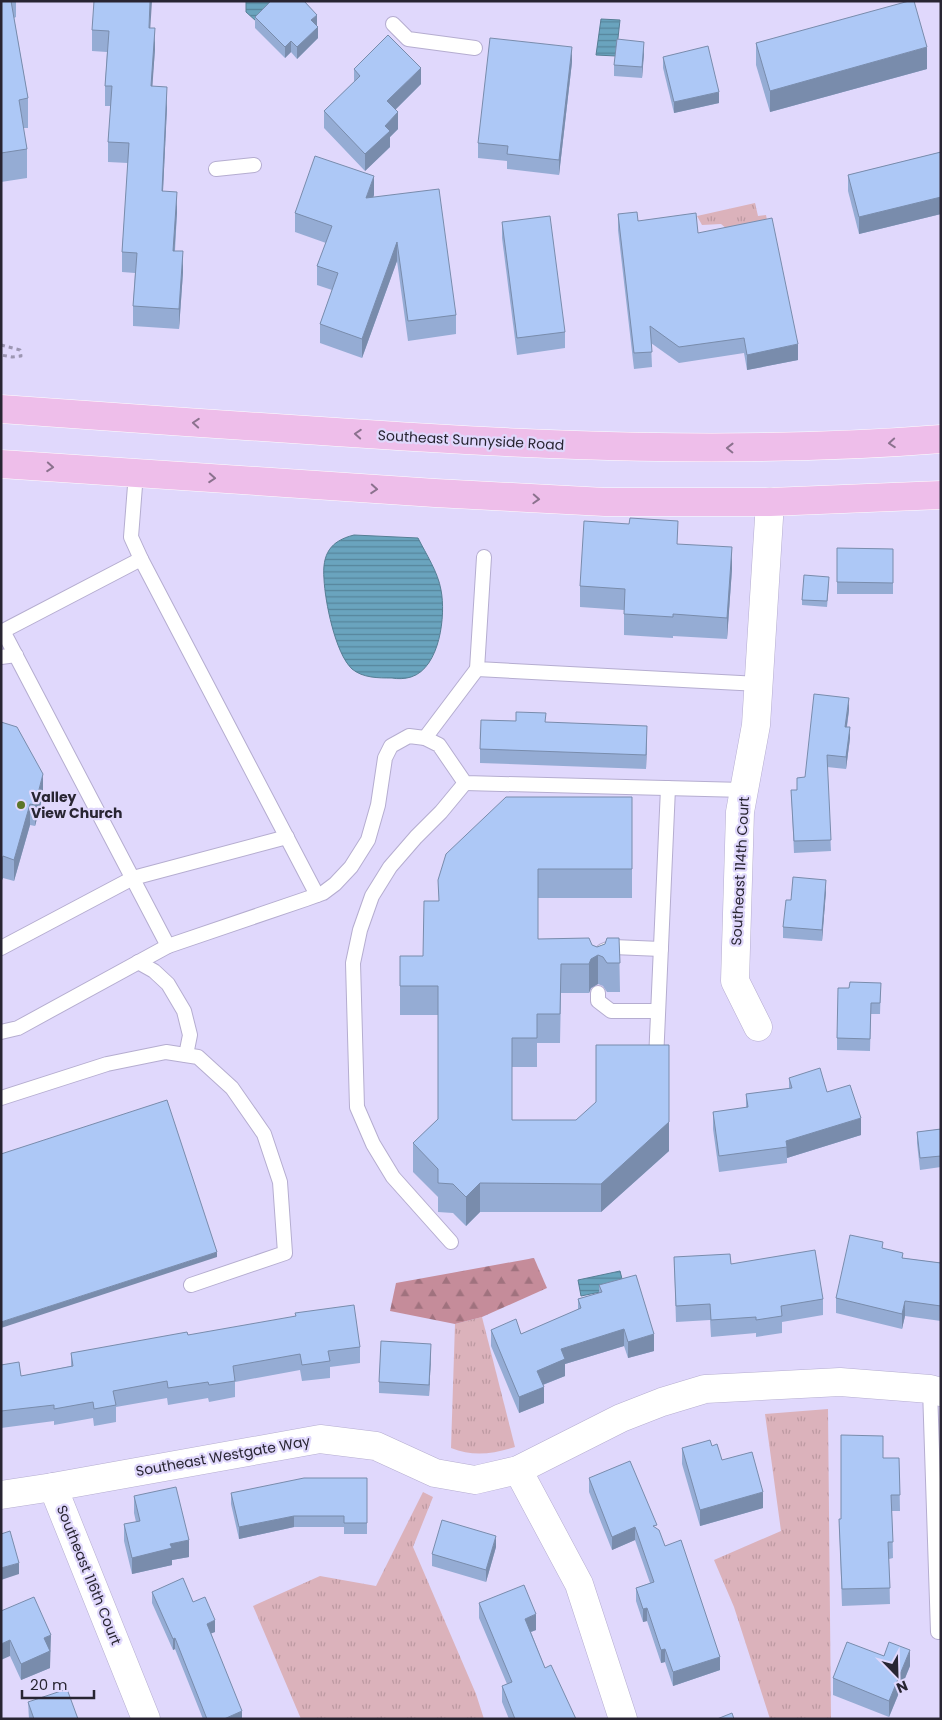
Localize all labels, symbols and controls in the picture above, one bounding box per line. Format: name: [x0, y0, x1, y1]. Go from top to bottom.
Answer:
one-way arrow: [191, 417, 199, 428]
street label: Southeast Sunnyside Road: [377, 425, 565, 455]
one-way arrow: [353, 428, 361, 439]
one-way arrow: [888, 438, 896, 449]
one-way arrow: [726, 443, 734, 454]
one-way arrow: [46, 462, 54, 473]
one-way arrow: [208, 473, 216, 484]
one-way arrow: [370, 484, 378, 495]
one-way arrow: [533, 493, 541, 504]
place label: Valley View Church: [31, 787, 123, 823]
street label: Southeast 114th Court: [726, 796, 754, 946]
marker: Valley View Church: [15, 799, 27, 811]
street label: Southeast Westgate Way: [134, 1431, 312, 1481]
street label: Southeast 116th Court: [52, 1502, 126, 1648]
north arrow: [872, 1650, 922, 1700]
scale bar: [22, 1668, 95, 1700]
text: 20 m: [30, 1674, 68, 1695]
text: N: [893, 1676, 911, 1698]

